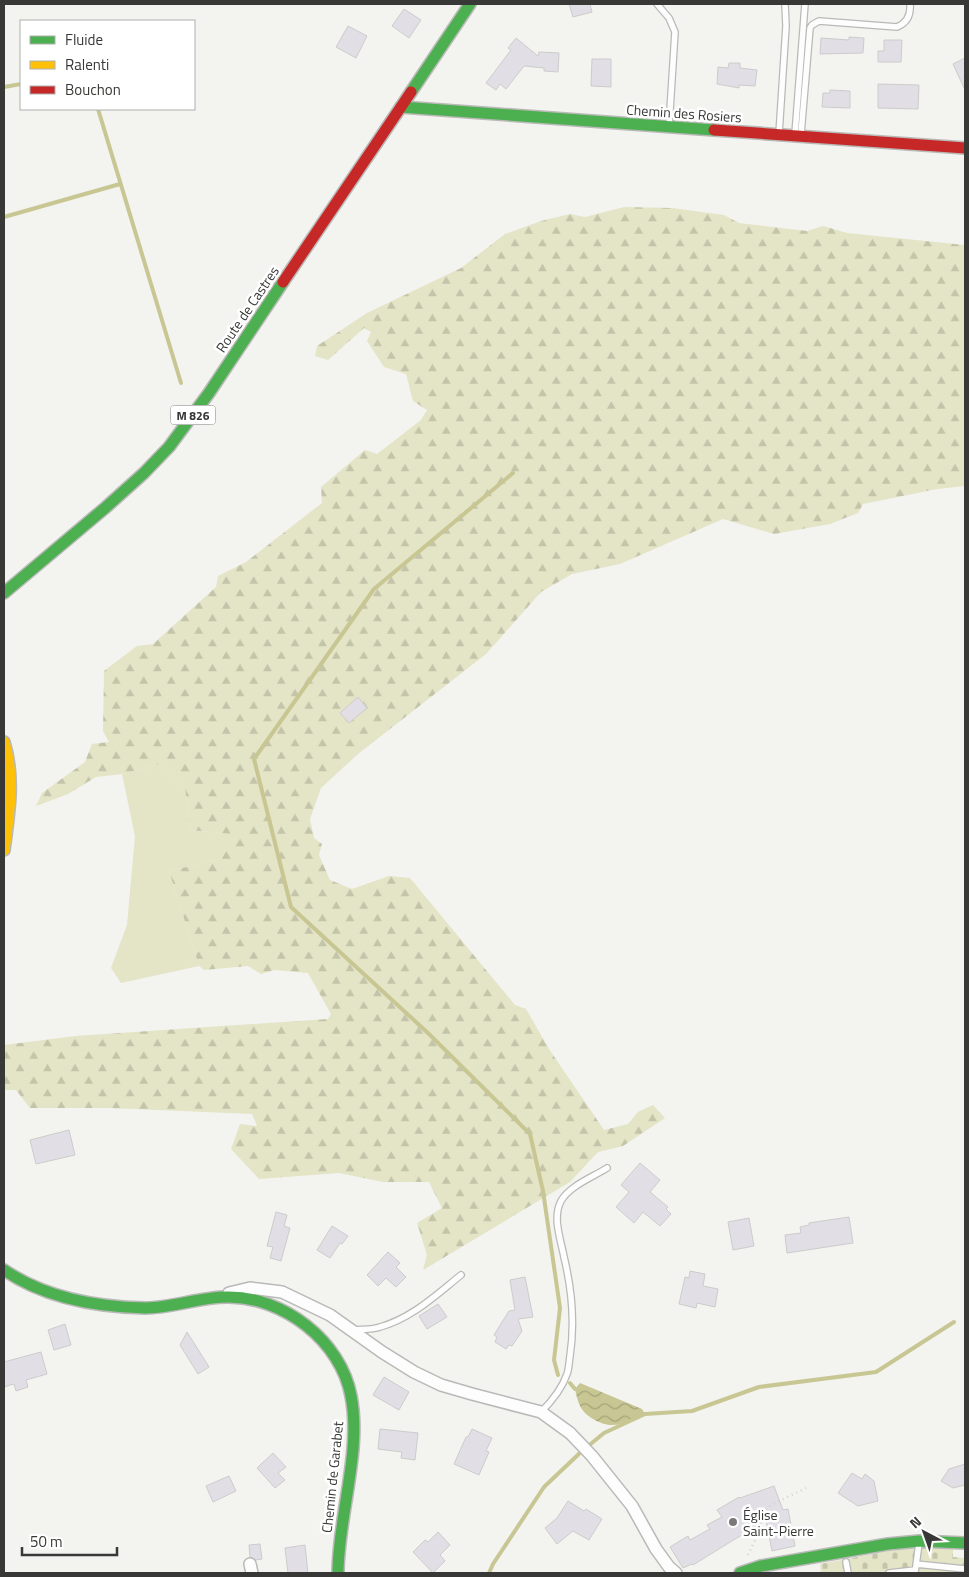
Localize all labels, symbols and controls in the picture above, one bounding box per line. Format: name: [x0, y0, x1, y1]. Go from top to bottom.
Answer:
legend: [20, 20, 195, 110]
text: Fluide: [65, 28, 103, 51]
text: Ralenti: [65, 53, 109, 76]
text: Bouchon: [65, 78, 121, 101]
street label: Chemin des Rosiers: [626, 98, 742, 128]
street label: Route de Castres: [210, 262, 284, 356]
road number: M 826: [170, 406, 216, 424]
street label: Chemin de Garabet: [316, 1420, 348, 1534]
place label: Église Saint-Pierre: [743, 1504, 814, 1541]
north arrow: [899, 1507, 949, 1557]
text: N: [905, 1511, 926, 1533]
marker: Église Saint-Pierre: [727, 1516, 739, 1528]
scale bar: [22, 1524, 118, 1556]
text: 50 m: [30, 1530, 63, 1553]

